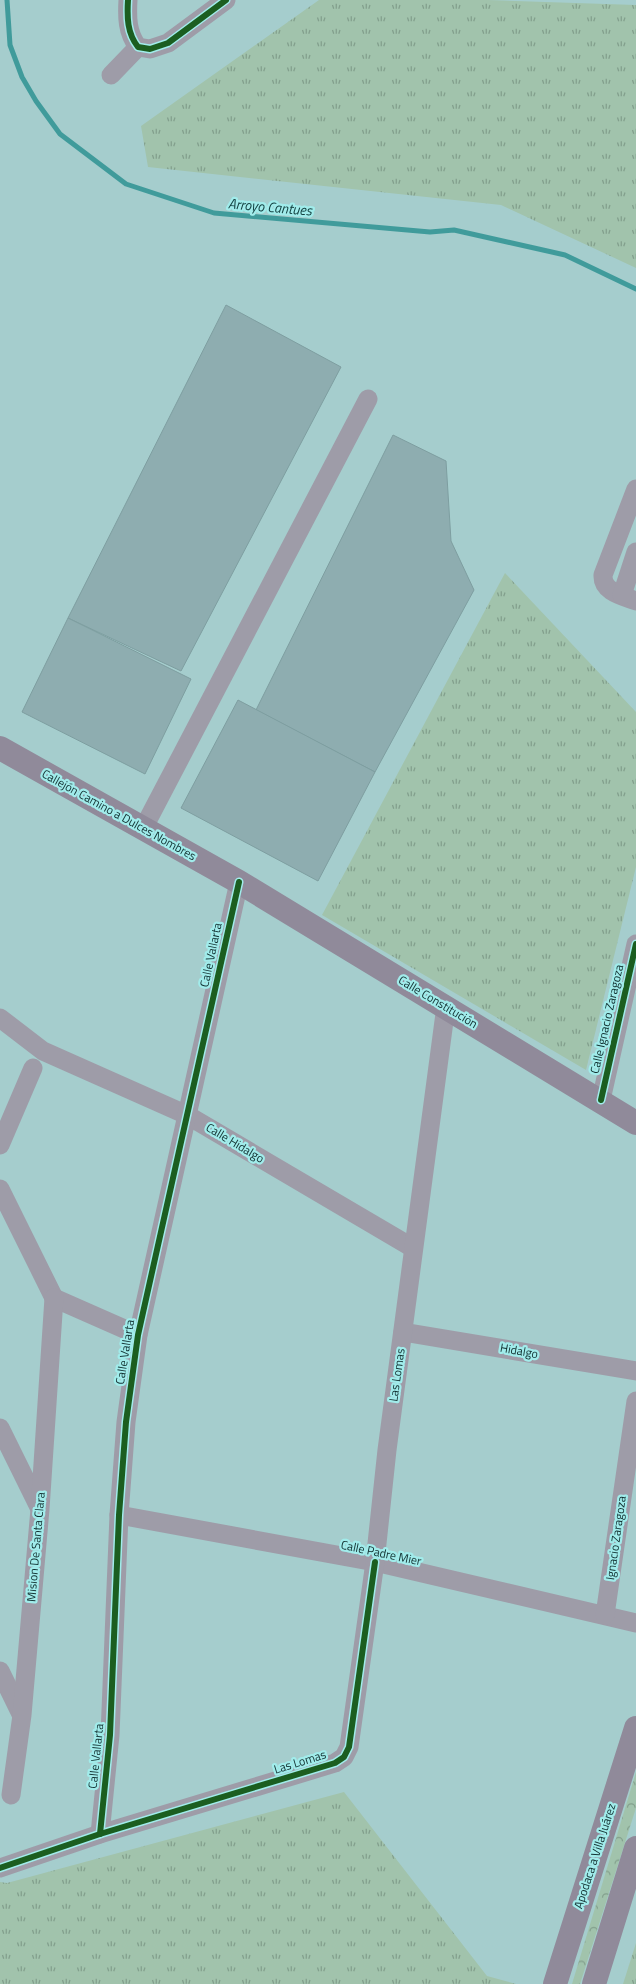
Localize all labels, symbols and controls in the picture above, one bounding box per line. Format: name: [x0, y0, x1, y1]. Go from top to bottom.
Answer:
water label: Arroyo Cantues: [227, 192, 314, 221]
street label: Callejón Camino a Dulces Nombres: [38, 764, 200, 865]
street label: Calle Vallarta: [194, 921, 227, 989]
street label: Calle Ignacio Zaragoza: [585, 962, 628, 1075]
street label: Calle Constitución: [395, 970, 482, 1033]
street label: Calle Hidalgo: [202, 1118, 268, 1167]
street label: Calle Vallarta: [110, 1318, 139, 1386]
street label: Hidalgo: [499, 1338, 540, 1363]
street label: Las Lomas: [383, 1347, 410, 1403]
street label: Mision De Santa Clara: [21, 1491, 50, 1603]
street label: Ignacio Zaragoza: [600, 1495, 631, 1581]
street label: Calle Padre Mier: [339, 1535, 423, 1570]
street label: Calle Vallarta: [83, 1722, 108, 1789]
street label: Las Lomas: [271, 1744, 329, 1778]
street label: Apodaca a Villa Juárez: [569, 1801, 621, 1911]

